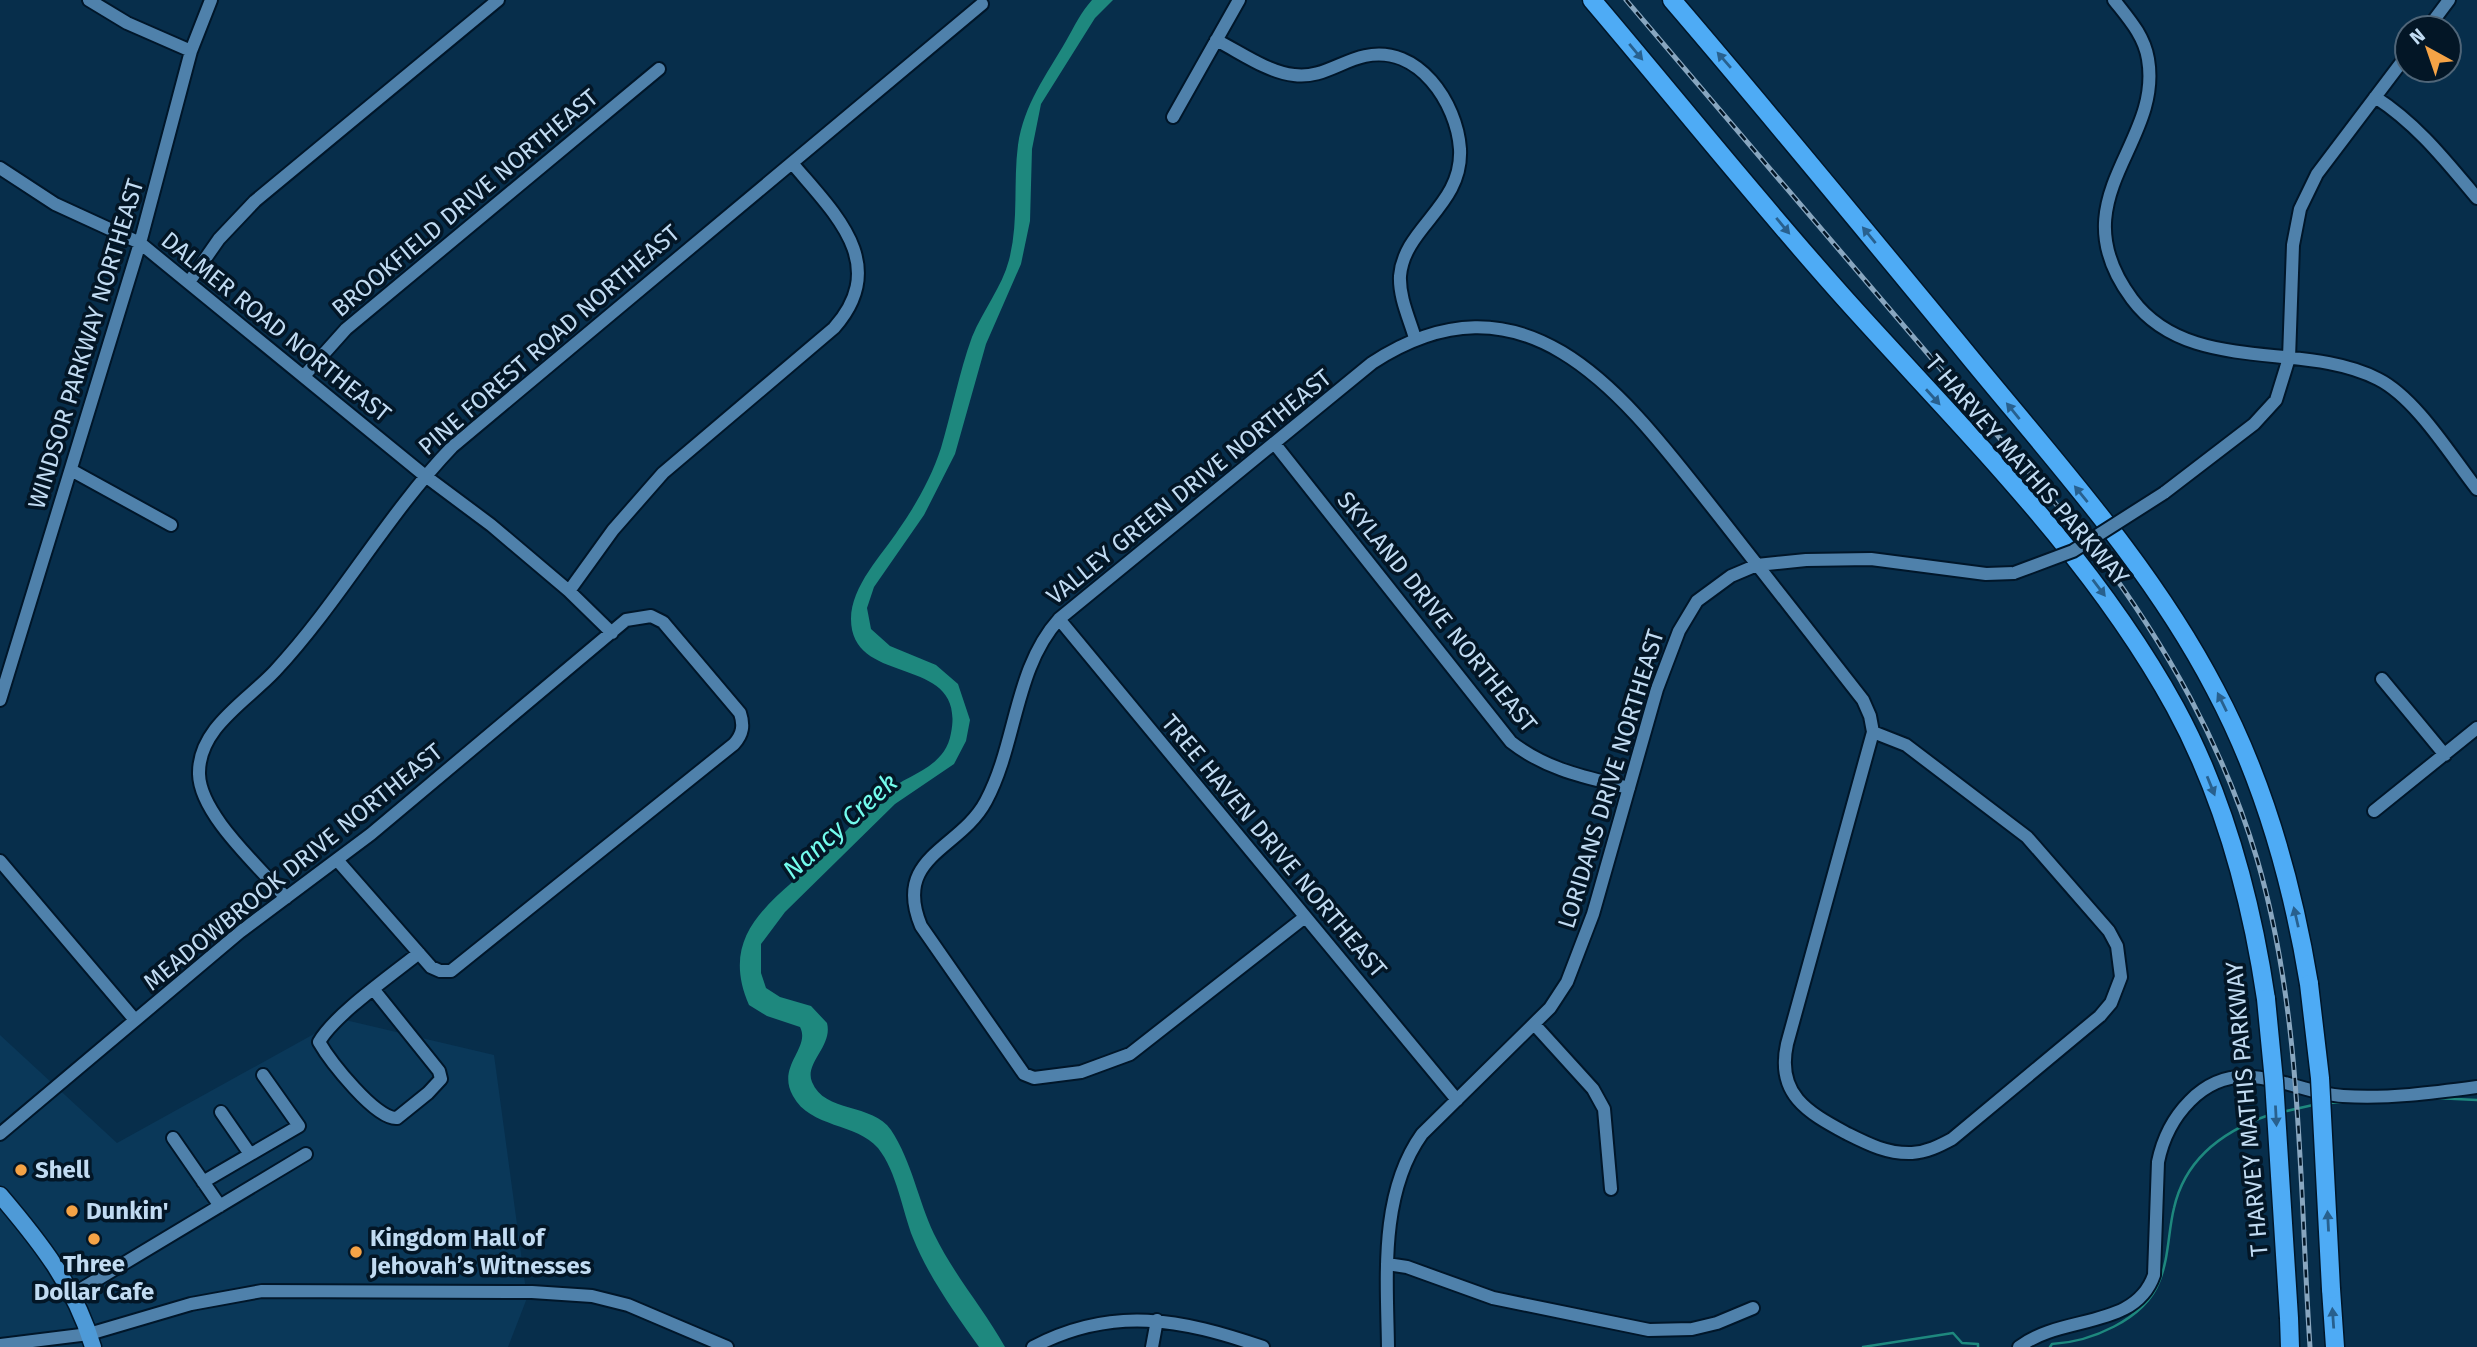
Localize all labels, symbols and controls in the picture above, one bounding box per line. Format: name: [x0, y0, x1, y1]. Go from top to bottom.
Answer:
north arrow: [2393, 14, 2463, 84]
text: N: [2405, 23, 2430, 49]
one-way arrow: [1629, 43, 1644, 61]
one-way arrow: [1717, 52, 1732, 69]
street label: BROOKFIELD DRIVE NORTHEAST: [326, 83, 604, 323]
street label: WINDSOR PARKWAY NORTHEAST: [22, 175, 150, 512]
one-way arrow: [1775, 217, 1791, 235]
street label: PINE FOREST ROAD NORTHEAST: [413, 219, 686, 461]
street label: DALMER ROAD NORTHEAST: [156, 226, 397, 428]
one-way arrow: [1862, 227, 1877, 244]
street label: T HARVEY MATHIS PARKWAY: [1919, 349, 2135, 591]
street label: VALLEY GREEN DRIVE NORTHEAST: [1041, 363, 1337, 611]
one-way arrow: [1925, 388, 1941, 406]
one-way arrow: [2006, 403, 2021, 421]
street label: SKYLAND DRIVE NORTHEAST: [1331, 486, 1543, 738]
one-way arrow: [2074, 486, 2089, 503]
one-way arrow: [2092, 579, 2106, 598]
street label: LORIDANS DRIVE NORTHEAST: [1552, 626, 1670, 932]
one-way arrow: [2217, 692, 2228, 712]
street label: TREE HAVEN DRIVE NORTHEAST: [1156, 709, 1393, 984]
street label: MEADOWBROOK DRIVE NORTHEAST: [138, 737, 449, 996]
water label: Nancy Creek: [777, 767, 904, 886]
one-way arrow: [2205, 775, 2216, 796]
one-way arrow: [2291, 905, 2302, 927]
street label: T HARVEY MATHIS PARKWAY: [2220, 960, 2274, 1258]
one-way arrow: [2271, 1105, 2282, 1127]
place label: Shell: [35, 1156, 91, 1184]
marker: Shell: [13, 1162, 29, 1178]
place label: Dunkin': [86, 1197, 169, 1225]
marker: Dunkin': [64, 1203, 80, 1219]
one-way arrow: [2322, 1210, 2333, 1232]
place label: Kingdom Hall of Jehovah’s Witnesses: [369, 1224, 592, 1280]
marker: Three Dollar Cafe: [86, 1231, 102, 1247]
marker: Kingdom Hall of Jehovah’s Witnesses: [348, 1244, 364, 1260]
place label: Three Dollar Cafe: [34, 1250, 154, 1306]
one-way arrow: [2328, 1307, 2339, 1329]

